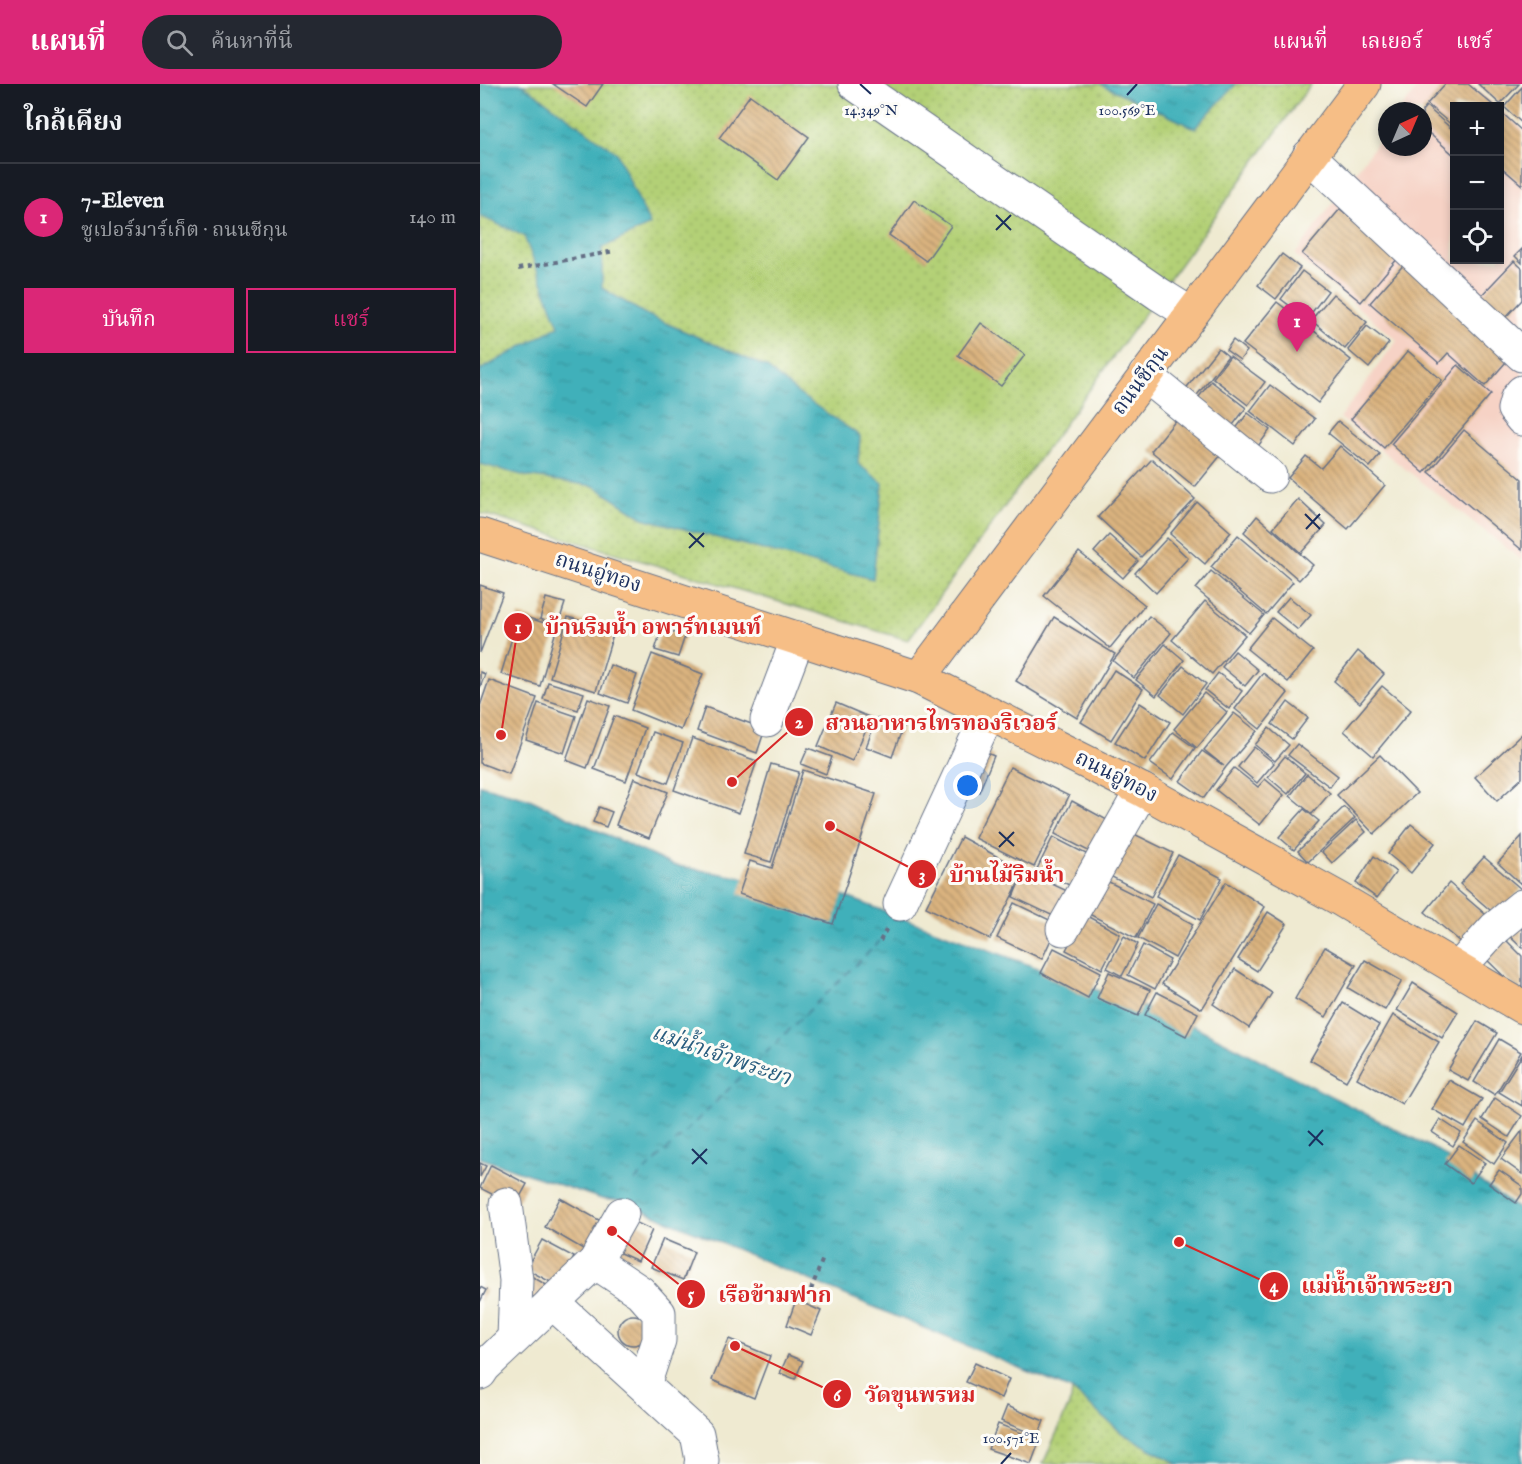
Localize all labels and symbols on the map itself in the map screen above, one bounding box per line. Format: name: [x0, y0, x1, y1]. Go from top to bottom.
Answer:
text: 14.349°N: [844, 101, 898, 120]
text: 100.569°E: [1099, 101, 1155, 120]
north arrow: [1378, 102, 1432, 156]
pin: 1: [1278, 302, 1316, 352]
street label: ถนนชีกุน: [1106, 341, 1176, 421]
street label: ถนนอู่ทอง: [551, 546, 645, 600]
callout: บ้านริมน้ำ อพาร์ทเมนท์: [503, 607, 772, 647]
text: บ้านริมน้ำ อพาร์ทเมนท์: [545, 610, 762, 642]
text: 1: [515, 617, 522, 640]
callout: สวนอาหารไทรทองริเวอร์: [784, 702, 1069, 742]
text: สวนอาหารไทรทองริเวอร์: [825, 708, 1059, 738]
text: 2: [795, 712, 804, 735]
street label: ถนนอู่ทอง: [1070, 745, 1162, 809]
your location: [953, 771, 982, 800]
callout: บ้านไม้ริมน้ำ: [907, 854, 1076, 894]
text: บ้านไม้ริมน้ำ: [950, 858, 1064, 890]
text: 3: [919, 865, 925, 888]
water label: แม่น้ำเจ้าพระยา: [648, 1015, 797, 1093]
callout: แม่น้ำเจ้าพระยา: [1259, 1266, 1465, 1306]
text: แม่น้ำเจ้าพระยา: [1301, 1269, 1453, 1301]
callout: เรือข้ามฟาก: [676, 1274, 843, 1314]
text: 4: [1270, 1276, 1280, 1299]
text: เรือข้ามฟาก: [718, 1282, 832, 1310]
text: 5: [688, 1284, 695, 1307]
callout: วัดขุนพรหม: [822, 1374, 987, 1414]
text: วัดขุนพรหม: [865, 1382, 975, 1410]
text: 6: [833, 1385, 842, 1408]
text: 100.571°E: [983, 1429, 1039, 1448]

